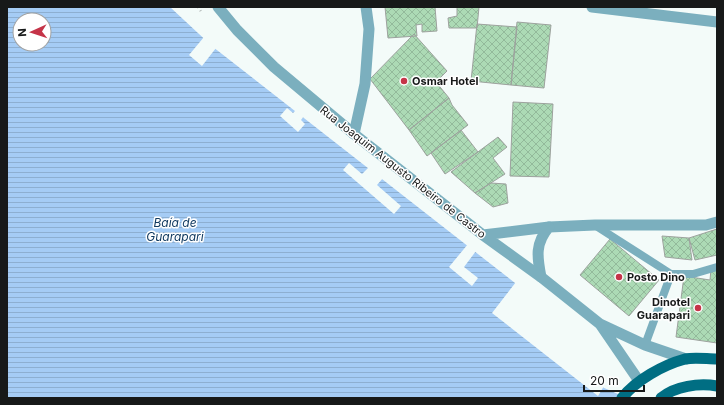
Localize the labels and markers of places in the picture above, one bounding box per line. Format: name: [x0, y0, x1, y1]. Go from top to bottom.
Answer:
place label: Osmar Hotel: [412, 74, 479, 88]
marker: Osmar Hotel: [399, 76, 409, 86]
place label: Posto Dino: [627, 270, 685, 284]
marker: Posto Dino: [614, 272, 624, 282]
place label: Dinotel Guarapari: [637, 295, 690, 322]
marker: Dinotel Guarapari: [693, 303, 703, 313]

